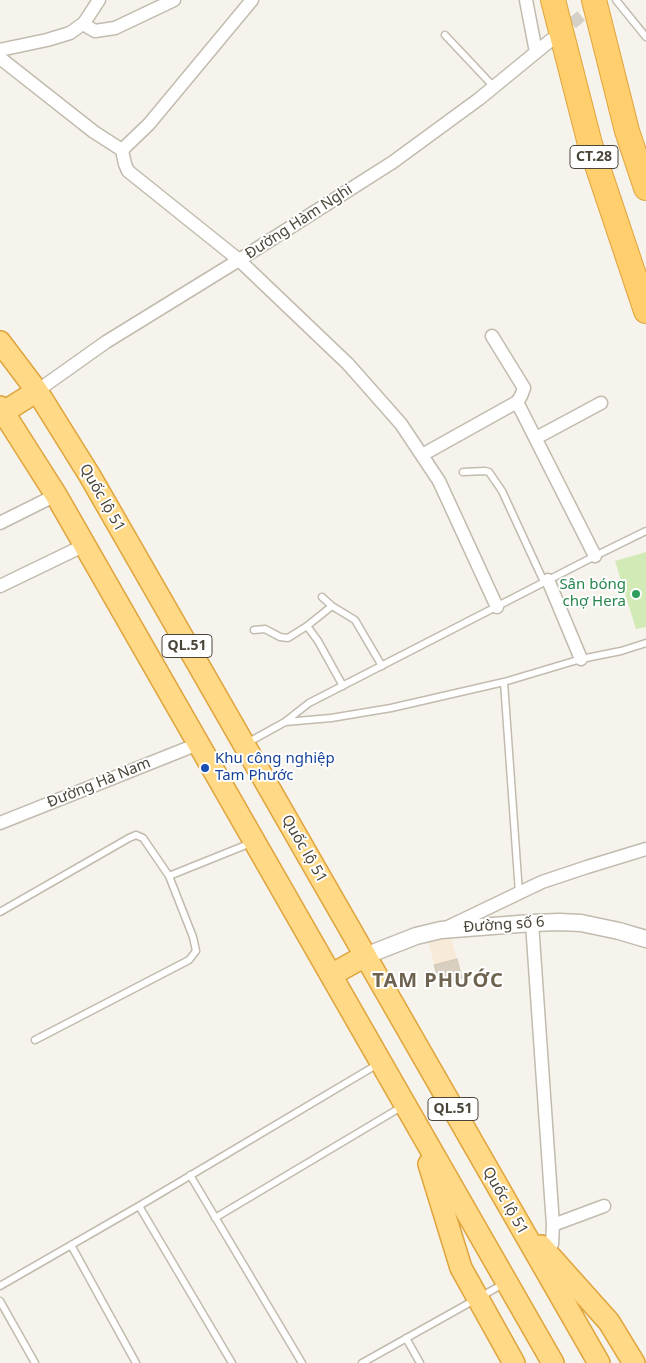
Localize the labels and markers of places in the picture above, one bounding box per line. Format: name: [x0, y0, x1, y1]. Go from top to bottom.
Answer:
place label: Sân bóng chợ Hera: [559, 576, 626, 611]
marker: Sân bóng chợ Hera: [630, 588, 642, 600]
place label: Khu công nghiệp Tam Phước: [215, 750, 335, 785]
marker: Khu công nghiệp Tam Phước: [199, 762, 211, 774]

